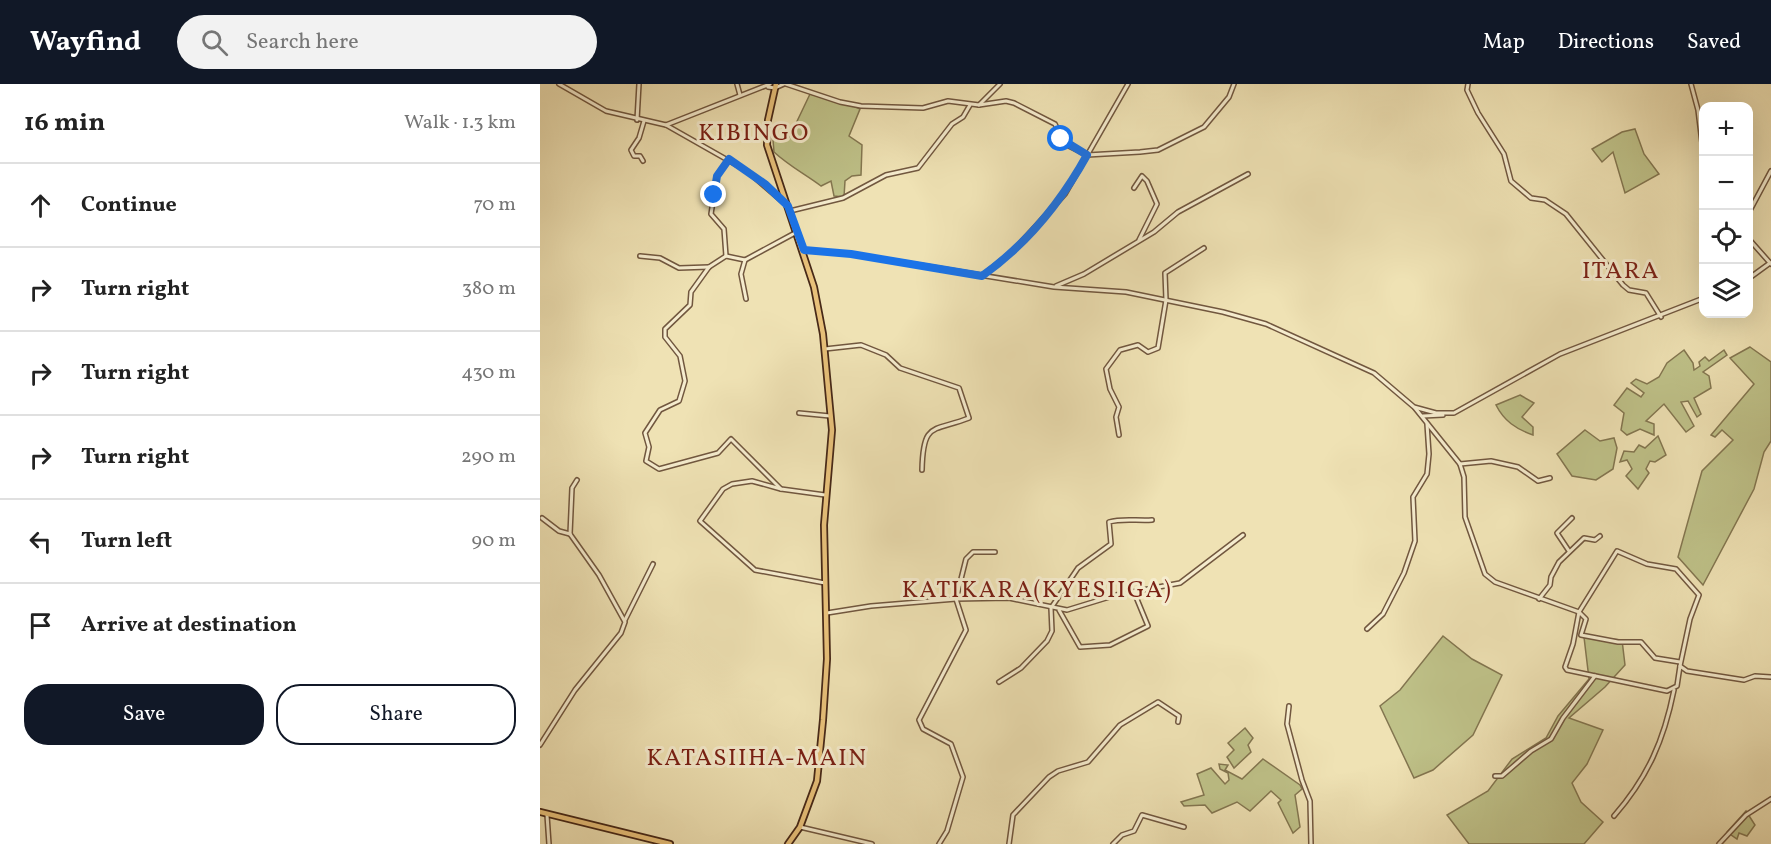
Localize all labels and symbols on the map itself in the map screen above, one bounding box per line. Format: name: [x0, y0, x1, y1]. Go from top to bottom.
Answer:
district label: KIBINGO: [698, 117, 810, 151]
route start: [1047, 125, 1073, 151]
route end: [700, 181, 726, 207]
district label: ITARA: [1582, 255, 1660, 289]
district label: KATIKARA(KYESIIGA): [902, 574, 1172, 608]
district label: KATASIIHA-MAIN: [647, 742, 867, 776]

